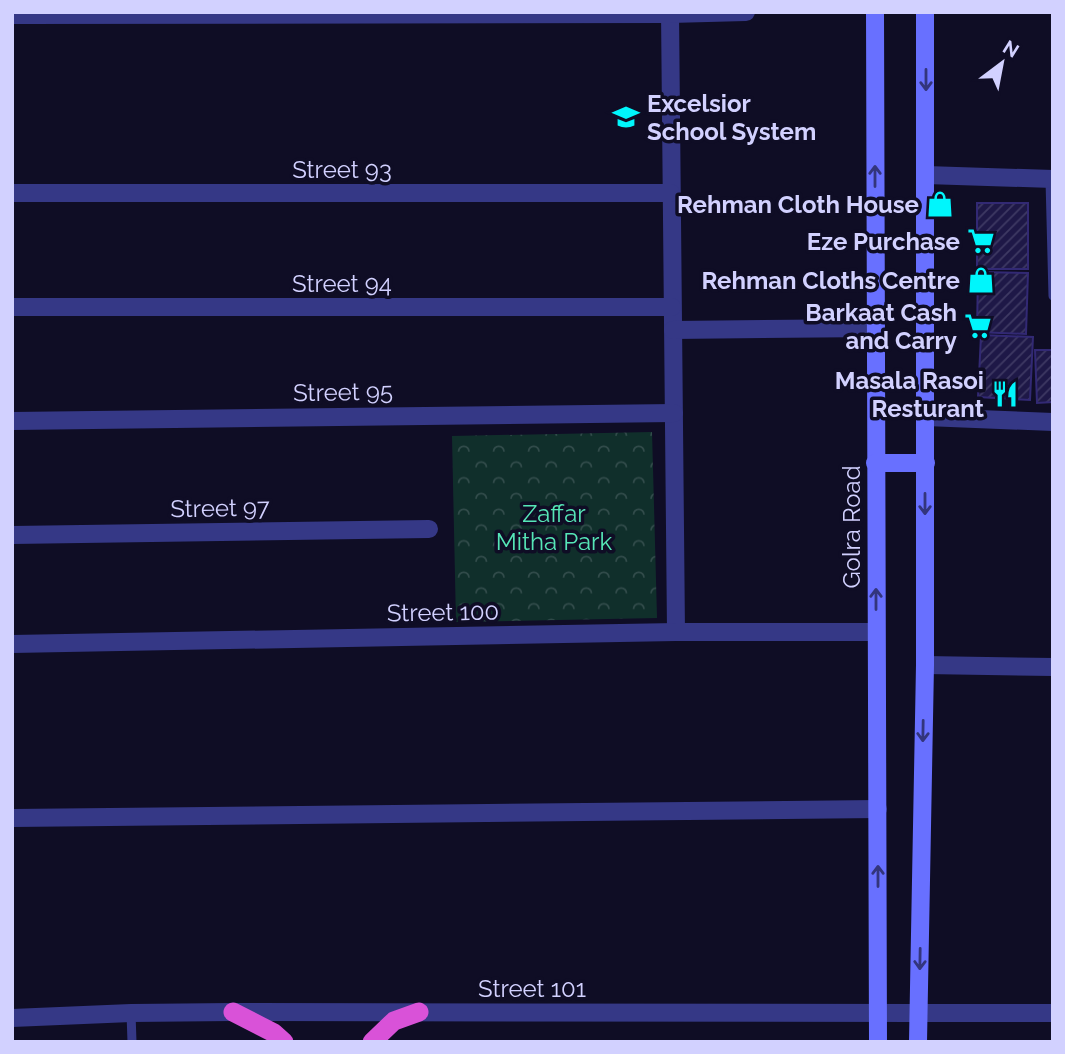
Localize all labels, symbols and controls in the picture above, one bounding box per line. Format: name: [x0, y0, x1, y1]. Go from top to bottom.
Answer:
north arrow: [967, 28, 1037, 98]
text: N: [999, 35, 1023, 62]
one-way arrow: [919, 69, 933, 92]
place label: Excelsior School System: [647, 89, 816, 146]
school or university icon: Excelsior School System: [611, 102, 641, 132]
street label: Street 93: [292, 155, 392, 184]
one-way arrow: [868, 164, 882, 187]
shop icon: Rehman Cloth House: [925, 189, 955, 219]
place label: Rehman Cloth House: [677, 190, 919, 219]
supermarket icon: Eze Purchase: [966, 226, 996, 256]
place label: Eze Purchase: [807, 227, 960, 256]
shop icon: Rehman Cloths Centre: [966, 265, 996, 295]
place label: Rehman Cloths Centre: [702, 266, 960, 295]
street label: Street 94: [292, 269, 392, 298]
place label: Barkaat Cash and Carry: [805, 298, 957, 355]
supermarket icon: Barkaat Cash and Carry: [963, 311, 993, 341]
place label: Masala Rasoi Resturant: [835, 366, 984, 423]
street label: Street 95: [293, 377, 393, 407]
restaurant icon: Masala Rasoi Resturant: [990, 379, 1020, 409]
street label: Golra Road: [837, 465, 866, 589]
one-way arrow: [918, 492, 932, 515]
street label: Street 97: [170, 493, 270, 523]
park label: Zaffar Mitha Park: [496, 499, 613, 556]
one-way arrow: [869, 588, 883, 611]
street label: Street 100: [387, 597, 499, 627]
one-way arrow: [917, 720, 930, 743]
one-way arrow: [871, 864, 885, 887]
one-way arrow: [913, 947, 926, 970]
street label: Street 101: [478, 974, 586, 1003]

